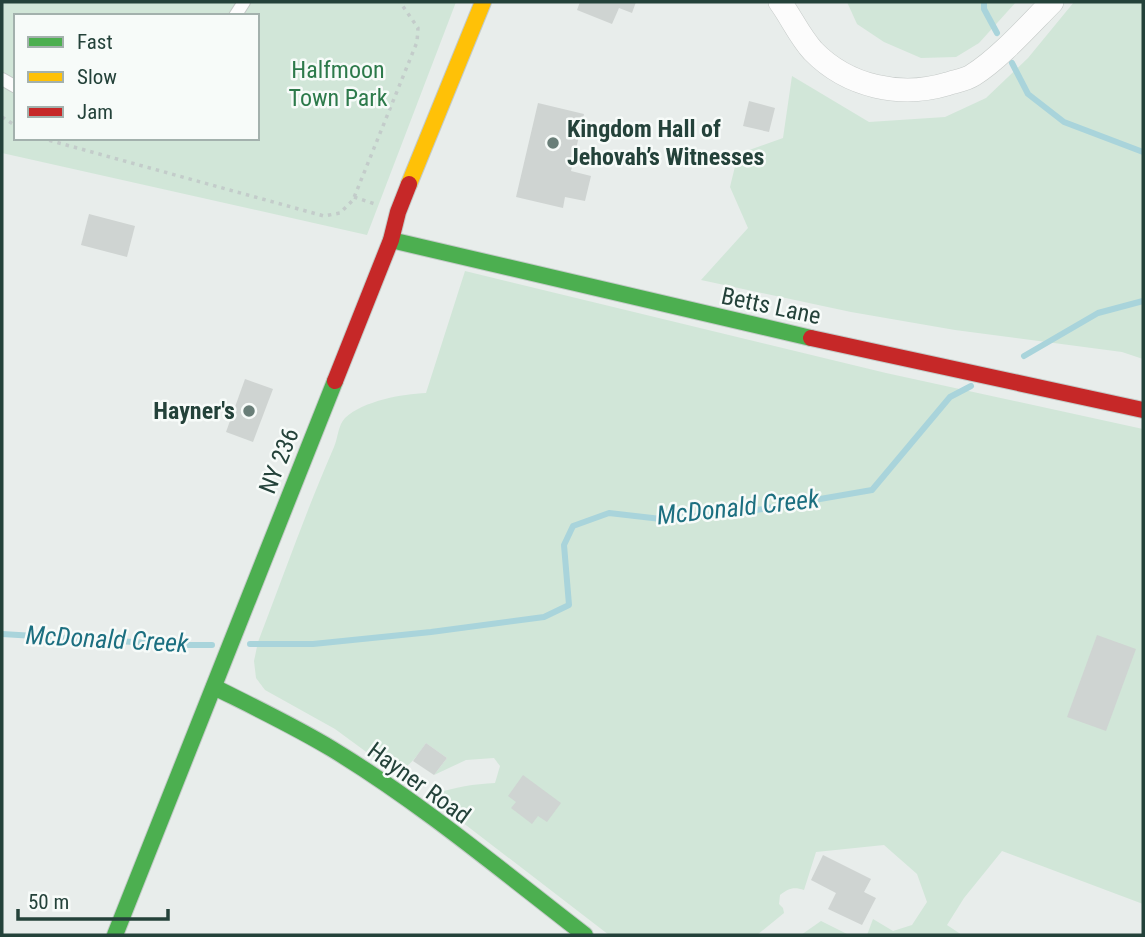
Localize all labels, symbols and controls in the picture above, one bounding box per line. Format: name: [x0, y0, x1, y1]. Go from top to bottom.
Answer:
legend: [14, 14, 259, 140]
text: Fast: [77, 30, 113, 54]
park label: Halfmoon Town Park: [289, 56, 388, 112]
text: Slow: [77, 65, 117, 89]
text: Jam: [77, 100, 113, 124]
place label: Kingdom Hall of Jehovah’s Witnesses: [567, 115, 764, 171]
marker: Kingdom Hall of Jehovah’s Witnesses: [545, 135, 561, 151]
street label: Betts Lane: [719, 282, 823, 330]
place label: Hayner's: [153, 397, 235, 425]
marker: Hayner's: [241, 403, 257, 419]
street label: NY 236: [253, 424, 305, 498]
water label: McDonald Creek: [655, 483, 821, 530]
water label: McDonald Creek: [25, 620, 190, 658]
street label: Hayner Road: [362, 736, 476, 830]
scale bar: [18, 878, 168, 922]
text: 50 m: [28, 890, 69, 914]

